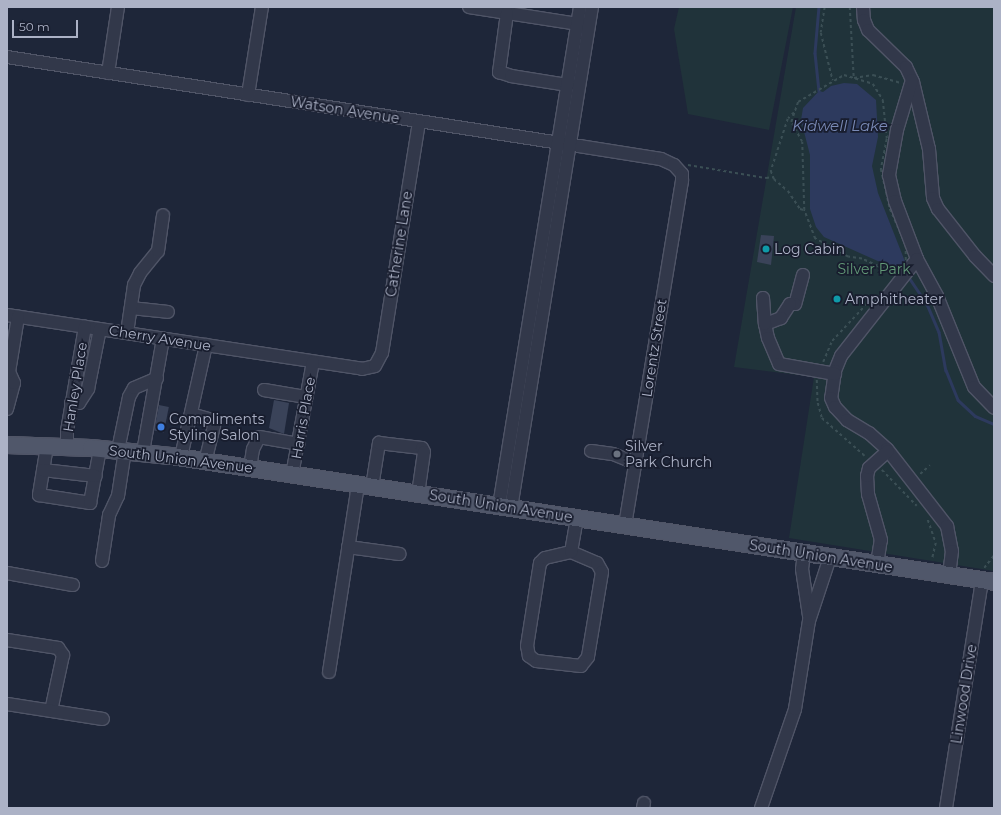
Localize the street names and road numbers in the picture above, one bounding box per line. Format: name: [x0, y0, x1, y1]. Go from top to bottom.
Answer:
street label: Watson Avenue: [289, 93, 401, 127]
street label: Catherine Lane: [382, 190, 416, 298]
street label: Lorentz Street: [638, 298, 670, 398]
street label: Cherry Avenue: [108, 322, 212, 354]
street label: Hanley Place: [60, 341, 90, 433]
street label: Harris Place: [288, 376, 318, 460]
street label: South Union Avenue: [108, 442, 254, 476]
street label: South Union Avenue: [428, 486, 574, 526]
street label: South Union Avenue: [748, 536, 894, 576]
street label: Linwood Drive: [948, 643, 980, 745]

